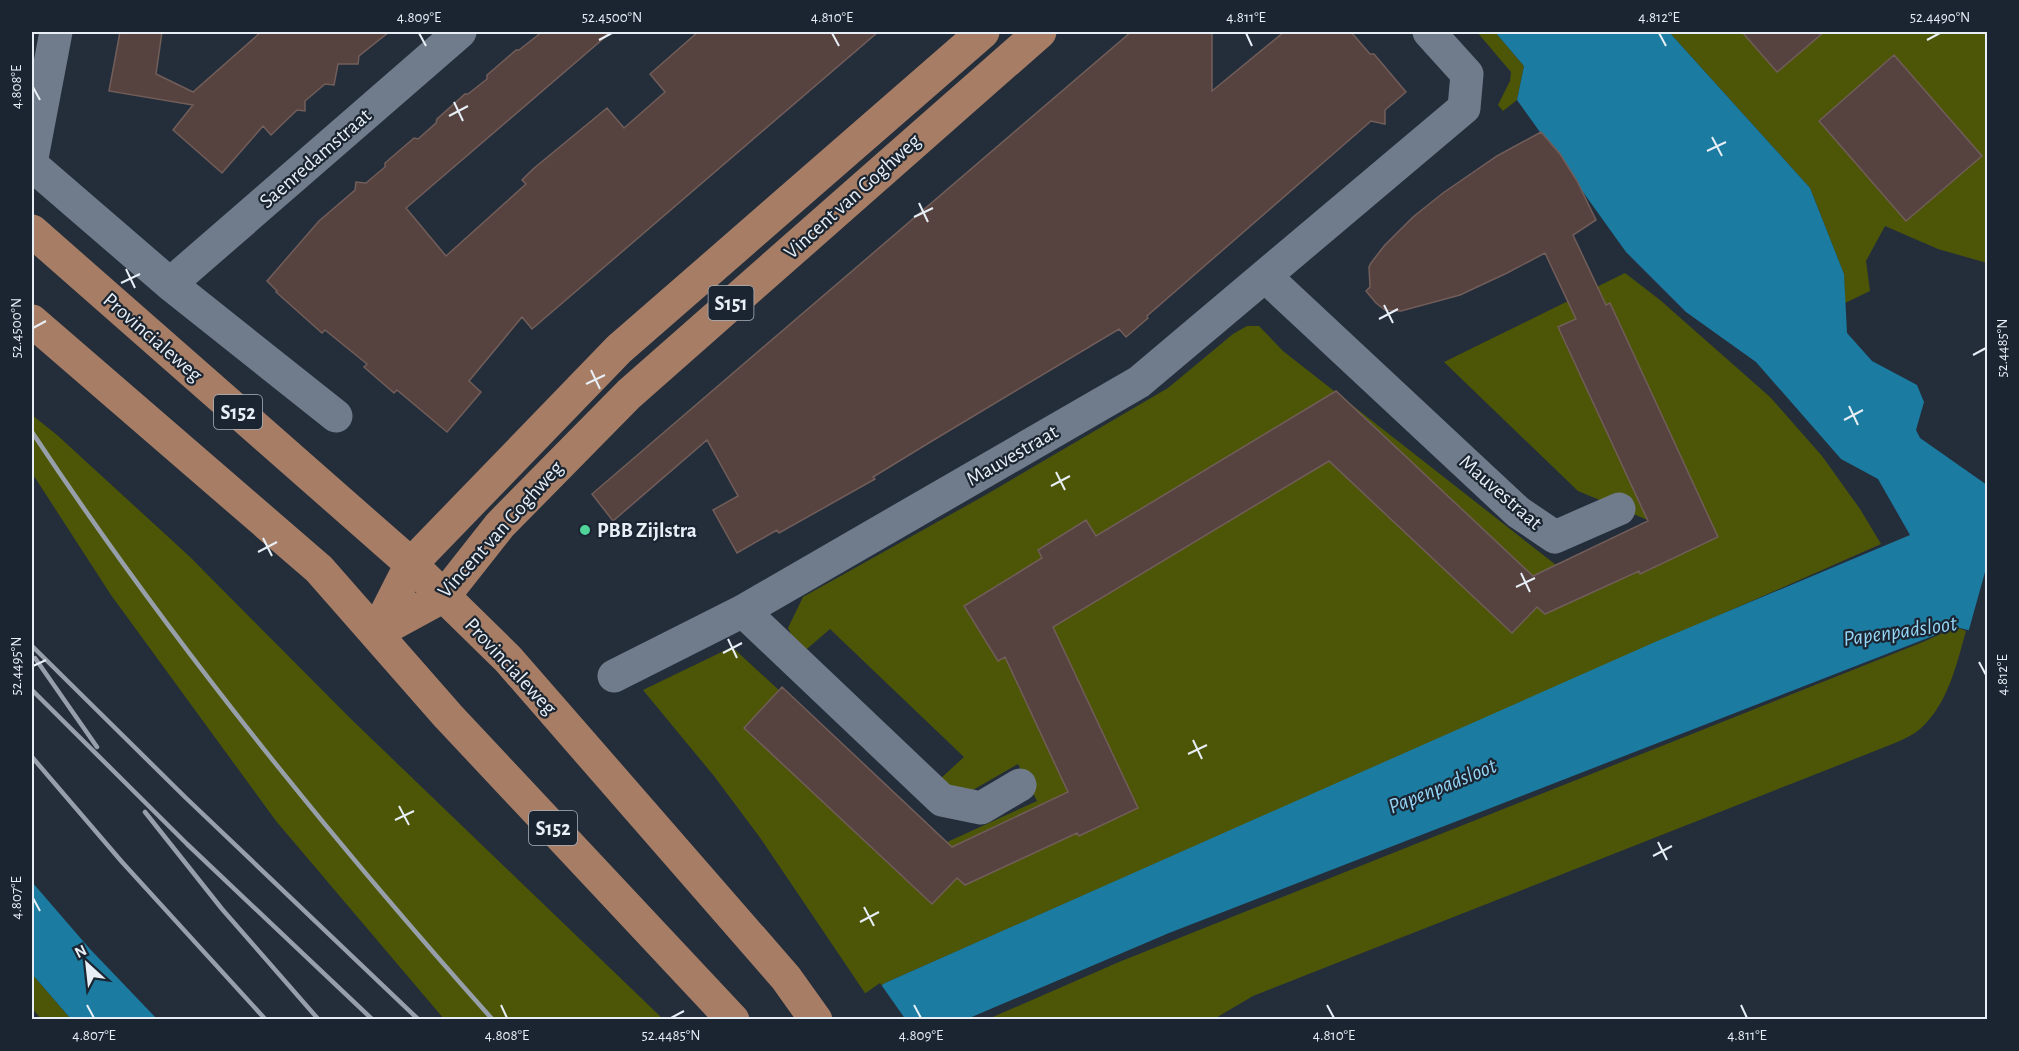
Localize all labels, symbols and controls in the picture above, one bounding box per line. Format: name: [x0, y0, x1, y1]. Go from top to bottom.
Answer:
text: 4.809°E: [397, 10, 441, 25]
text: 52.4500°N: [582, 10, 642, 25]
text: 4.810°E: [811, 10, 853, 25]
text: 4.811°E: [1226, 10, 1266, 25]
text: 4.812°E: [1638, 10, 1680, 25]
text: 52.4490°N: [1910, 10, 1970, 25]
text: 4.808°E: [9, 65, 24, 109]
street label: Saenredamstraat: [256, 104, 375, 212]
street label: Vincent van Goghweg: [780, 129, 925, 263]
road number: S151: [708, 286, 754, 320]
street label: Provincialeweg: [99, 289, 207, 386]
text: 52.4500°N: [9, 298, 24, 358]
text: 52.4485°N: [1995, 319, 2010, 377]
road number: S152: [214, 395, 262, 429]
street label: Mauvestraat: [963, 421, 1062, 490]
street label: Mauvestraat: [1455, 451, 1546, 534]
street label: Vincent van Goghweg: [434, 456, 567, 602]
place label: PBB Zijlstra: [597, 520, 697, 541]
marker: PBB Zijlstra: [578, 523, 592, 537]
water label: Papenpadsloot: [1842, 612, 1959, 651]
street label: Provincialeweg: [461, 614, 561, 719]
text: 52.4495°N: [9, 637, 24, 695]
text: 4.812°E: [1995, 654, 2010, 696]
water label: Papenpadsloot: [1385, 754, 1501, 819]
road number: S152: [529, 811, 577, 845]
text: 4.807°E: [9, 876, 24, 920]
north arrow: [57, 934, 117, 994]
text: N: [72, 942, 89, 961]
text: 4.807°E: [72, 1028, 116, 1043]
text: 4.808°E: [485, 1028, 529, 1043]
text: 52.4485°N: [642, 1028, 700, 1043]
text: 4.809°E: [899, 1028, 943, 1043]
text: 4.810°E: [1313, 1028, 1355, 1043]
text: 4.811°E: [1727, 1028, 1767, 1043]

